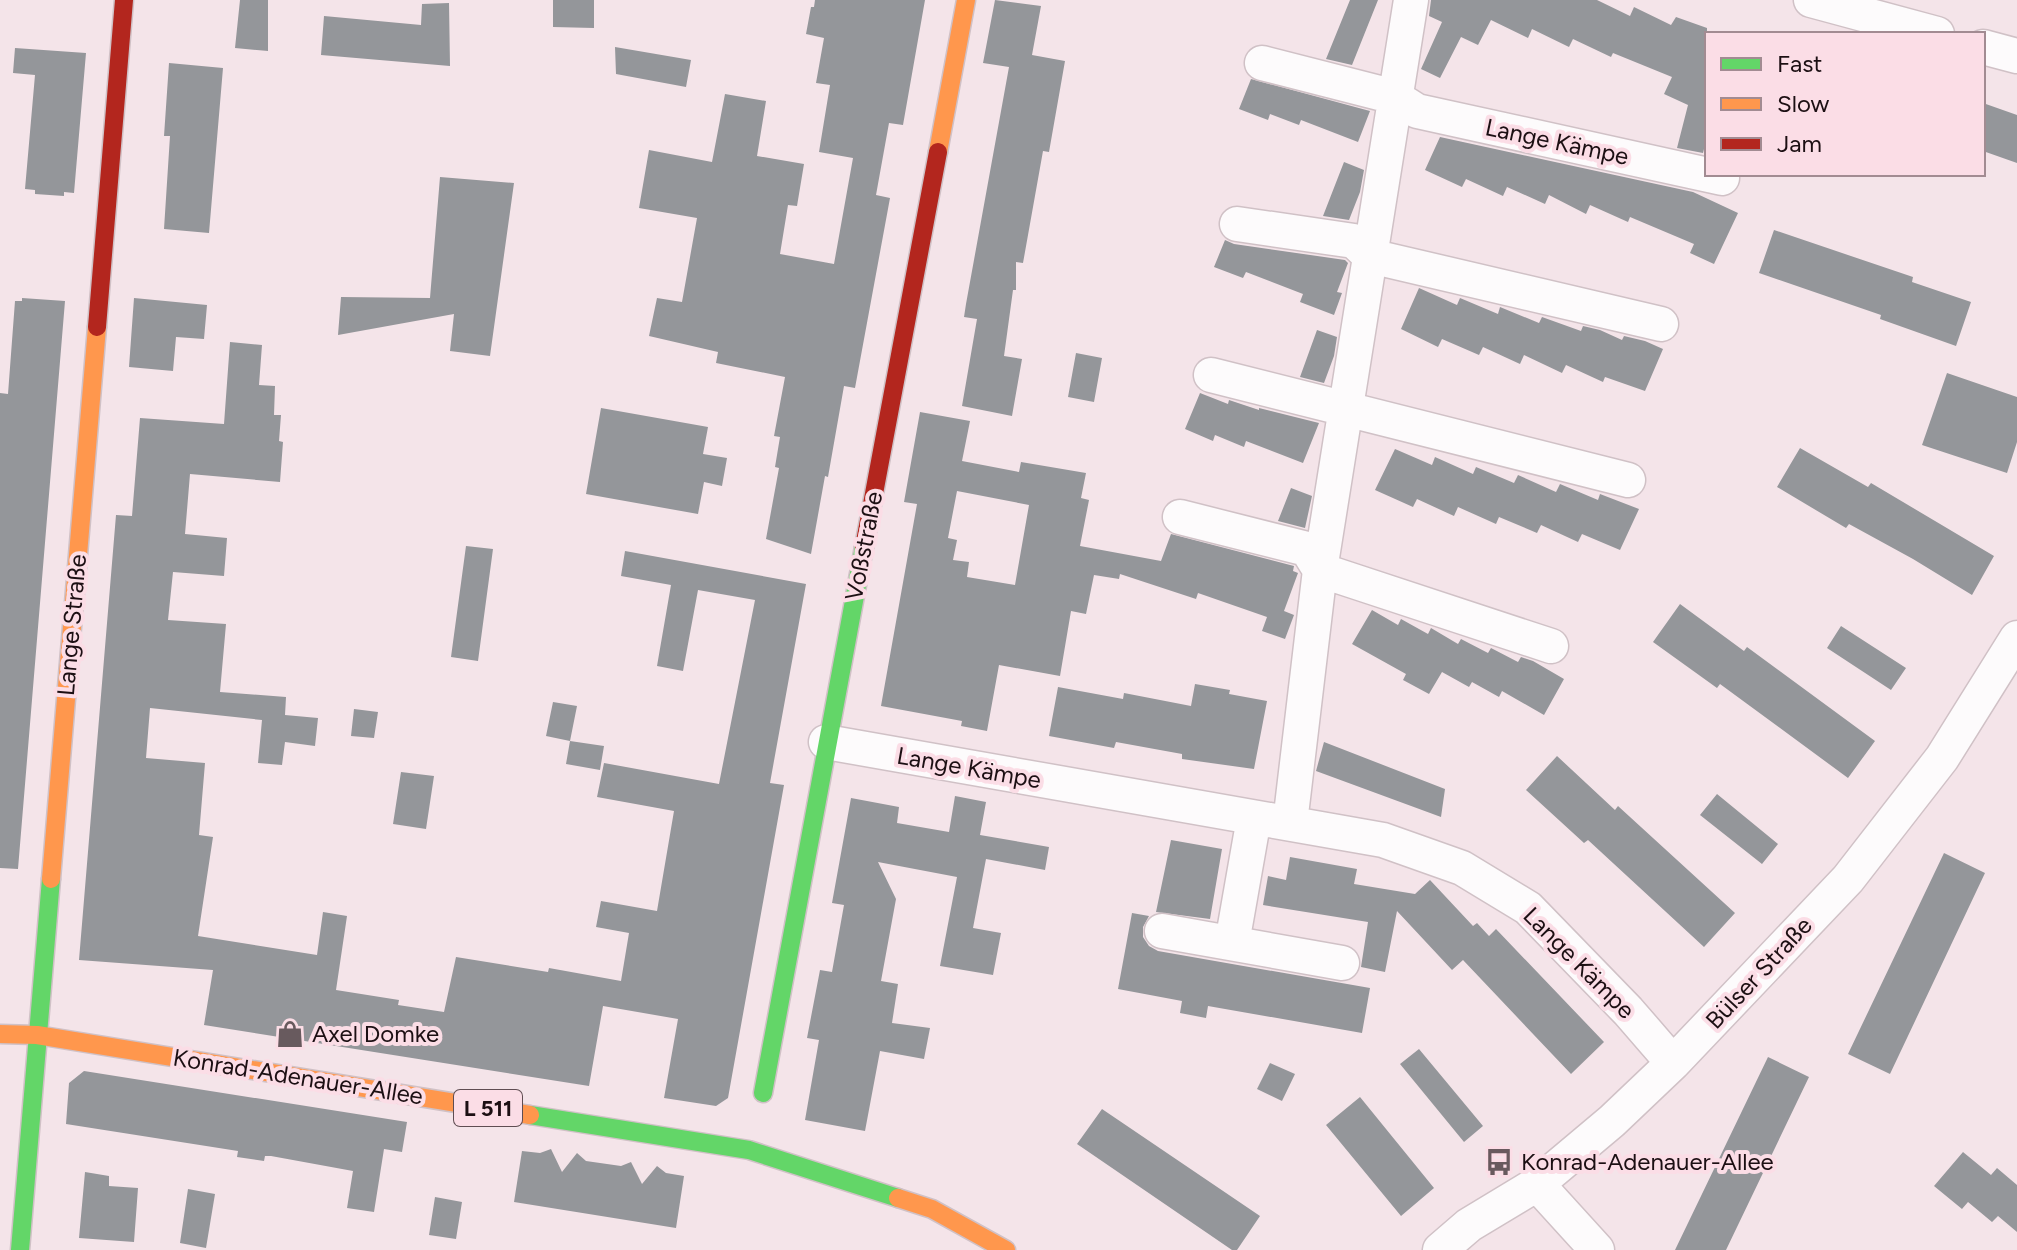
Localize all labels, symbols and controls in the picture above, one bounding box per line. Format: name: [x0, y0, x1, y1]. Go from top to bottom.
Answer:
legend: [1705, 32, 1985, 176]
text: Fast: [1777, 49, 1822, 78]
text: Slow: [1777, 89, 1830, 118]
street label: Lange Kämpe: [1483, 112, 1631, 171]
text: Jam: [1777, 129, 1822, 158]
street label: Voßstraße: [839, 489, 888, 603]
street label: Lange Straße: [51, 553, 92, 697]
street label: Lange Kämpe: [895, 741, 1043, 794]
street label: Lange Kämpe: [1518, 901, 1641, 1024]
street label: Bülser Straße: [1699, 911, 1818, 1035]
shop icon: Axel Domke: [275, 1019, 305, 1049]
place label: Axel Domke: [312, 1019, 439, 1048]
street label: Konrad-Adenauer-Allee: [171, 1042, 425, 1111]
road number: L 511: [454, 1090, 522, 1126]
bus stop icon: Konrad-Adenauer-Allee: [1484, 1147, 1514, 1177]
place label: Konrad-Adenauer-Allee: [1521, 1147, 1774, 1176]

